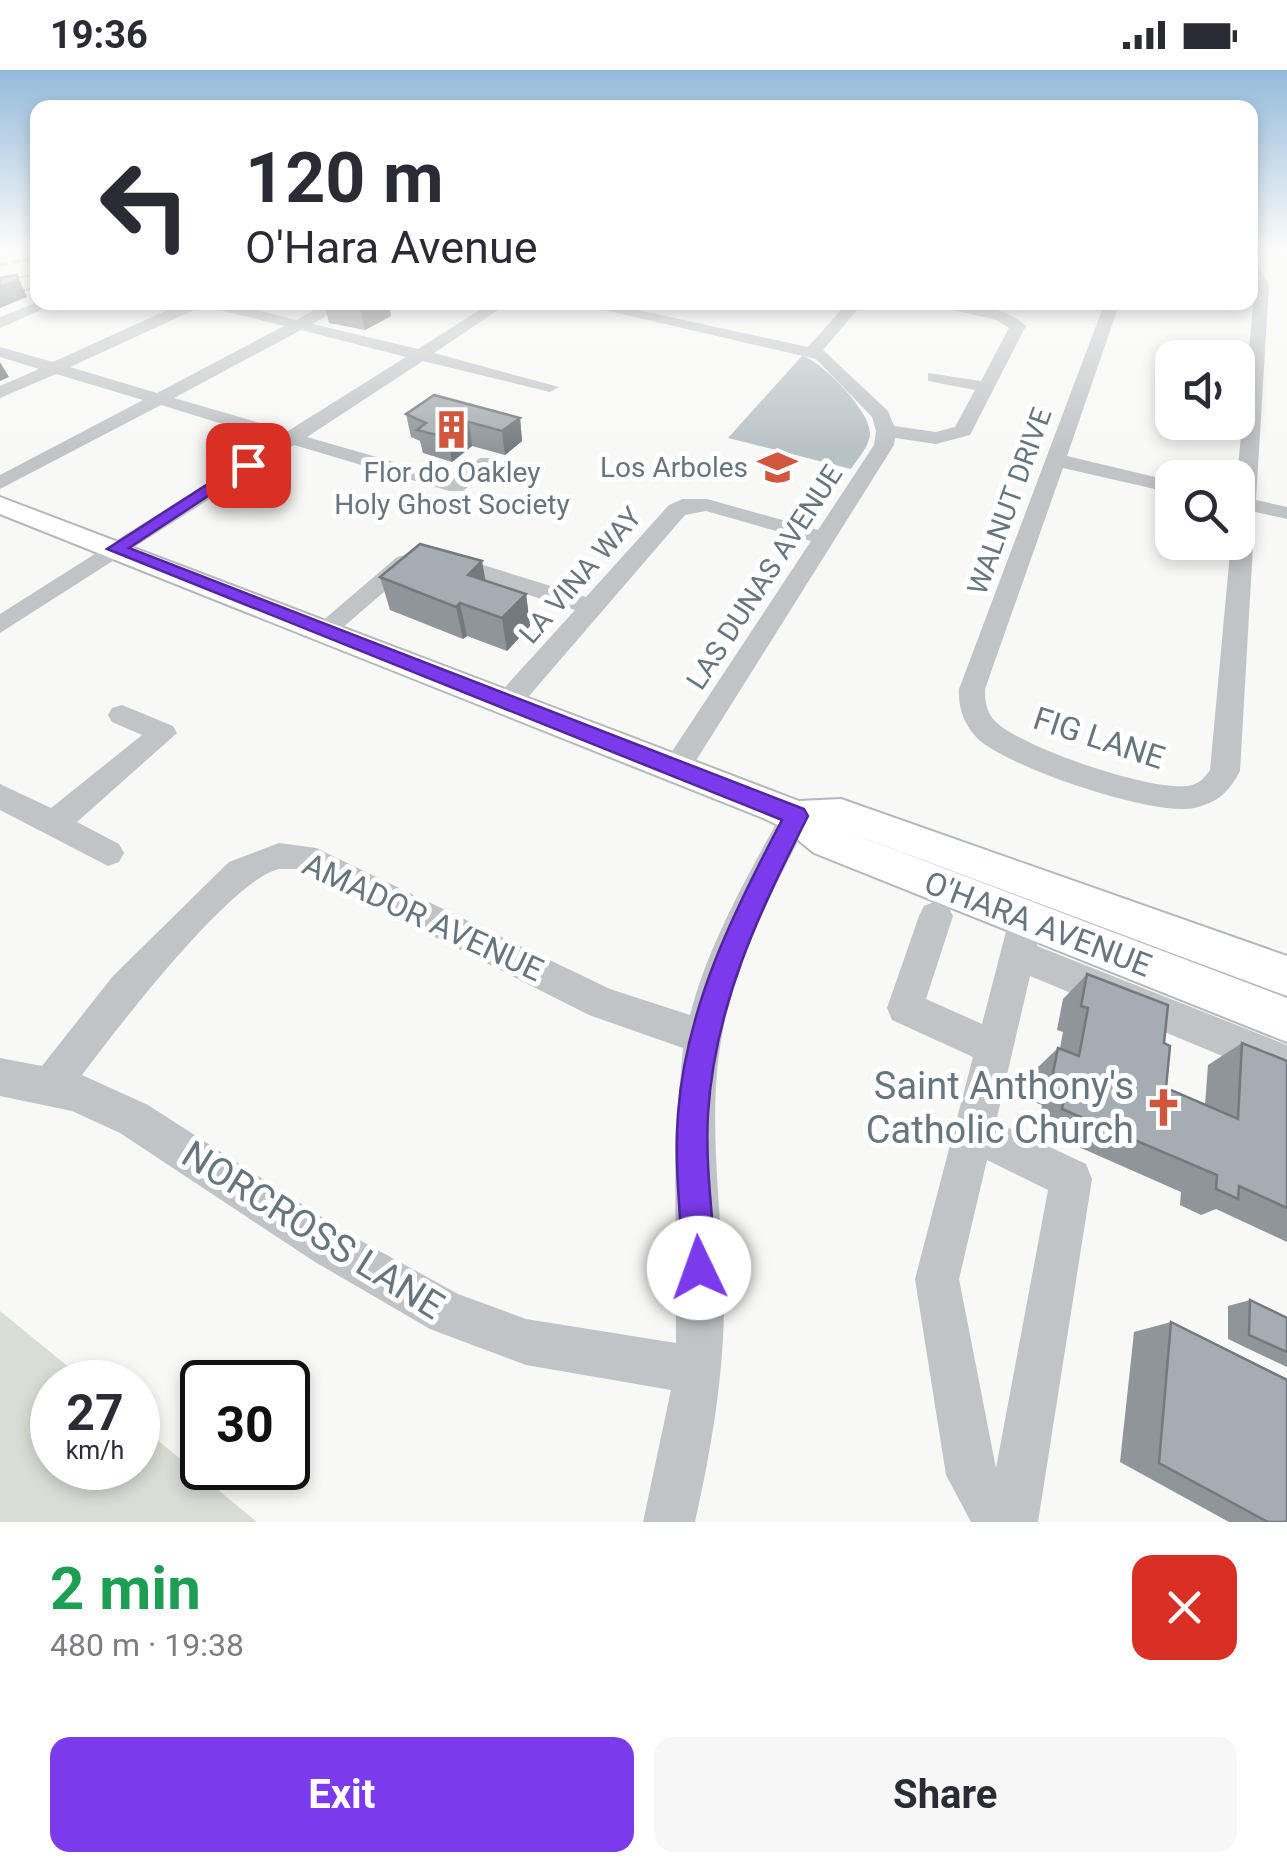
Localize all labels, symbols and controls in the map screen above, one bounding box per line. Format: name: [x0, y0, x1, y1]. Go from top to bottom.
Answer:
text: 19:36: [50, 13, 148, 57]
text: 120 m: [245, 137, 444, 219]
icon: left: [80, 140, 210, 270]
text: O'Hara Avenue: [245, 221, 538, 274]
map controls: [1155, 340, 1255, 560]
button: sound: [1155, 340, 1255, 440]
street label: WALNUT DRIVE: [960, 404, 1058, 599]
building icon: Flor do Oakley Holy Ghost Society: [431, 409, 473, 451]
pin: [206, 423, 291, 508]
icon: arrive: [221, 438, 276, 493]
school or university icon: Los Arboles: [757, 446, 799, 488]
place label: Los Arboles: [600, 451, 748, 484]
place label: Flor do Oakley Holy Ghost Society: [334, 456, 570, 521]
street label: LAS DUNAS AVENUE: [680, 459, 849, 696]
button: search: [1155, 460, 1255, 560]
street label: LA VINA WAY: [512, 500, 649, 650]
street label: FIG LANE: [1029, 699, 1169, 777]
street label: AMADOR AVENUE: [297, 845, 549, 989]
street label: O'HARA AVENUE: [919, 863, 1157, 985]
place label: Saint Anthony's Catholic Church: [866, 1064, 1134, 1152]
church icon: Saint Anthony's Catholic Church: [1143, 1087, 1185, 1129]
street label: NORCROSS LANE: [174, 1132, 452, 1328]
position arrow: [647, 1216, 751, 1320]
speed limit sign: 30: [180, 1360, 310, 1490]
text: 27: [66, 1384, 124, 1442]
text: km/h: [66, 1436, 124, 1465]
text: 2 min: [50, 1553, 201, 1624]
button: close: [1132, 1555, 1237, 1660]
text: 480 m · 19:38: [50, 1626, 244, 1664]
button: Exit: [50, 1737, 634, 1852]
button: Share: [654, 1737, 1237, 1852]

